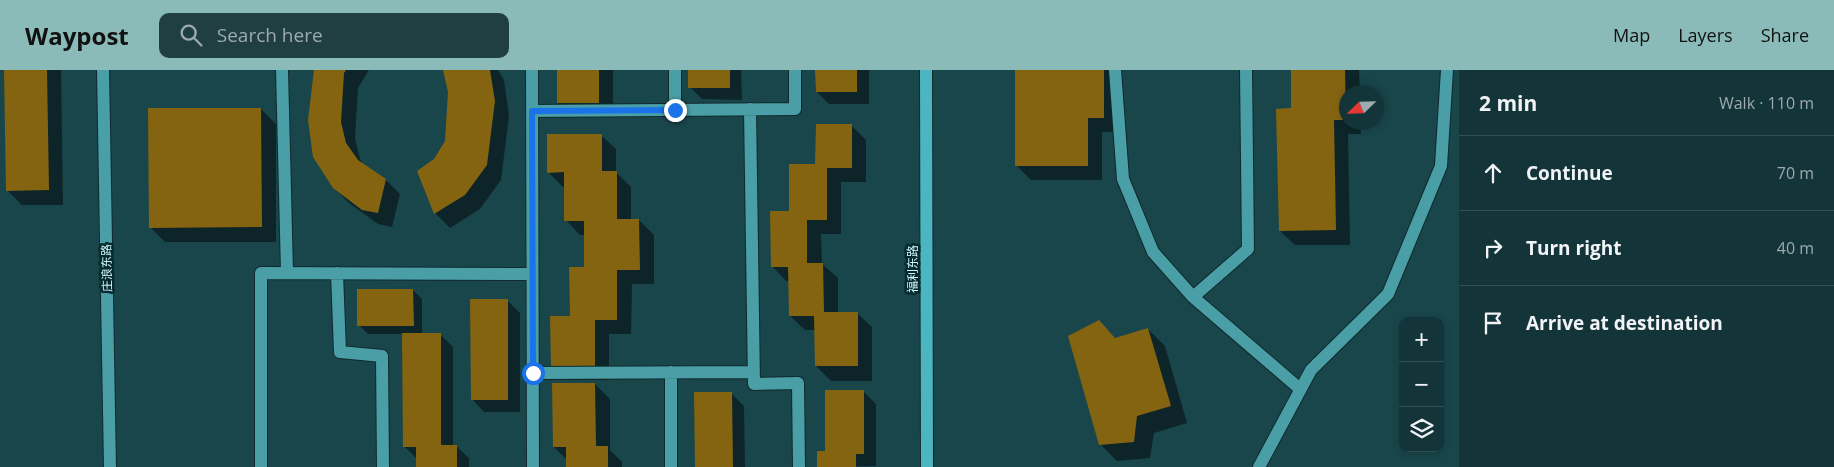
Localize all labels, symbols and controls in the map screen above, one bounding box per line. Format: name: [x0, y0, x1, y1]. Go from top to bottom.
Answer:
search box: [159, 13, 509, 58]
text: Waypost: [25, 19, 129, 52]
icon: search: [177, 21, 205, 49]
text: Search here: [217, 22, 323, 48]
text: Map: [1613, 23, 1650, 47]
text: Layers: [1678, 23, 1733, 47]
text: Share: [1761, 23, 1809, 47]
north arrow: [1339, 85, 1384, 130]
text: 2 min: [1479, 89, 1537, 117]
text: Walk · 110 m: [1719, 92, 1814, 114]
route end: [664, 99, 687, 122]
icon: ahead: [1479, 159, 1507, 187]
text: Continue: [1526, 160, 1613, 186]
text: 70 m: [1777, 162, 1814, 184]
icon: right: [1479, 234, 1507, 262]
text: Turn right: [1526, 235, 1621, 261]
text: 40 m: [1777, 237, 1814, 259]
street label: 庄浪东路: [98, 244, 115, 292]
street label: 福利东路: [904, 245, 921, 293]
icon: arrive: [1479, 309, 1507, 337]
text: Arrive at destination: [1526, 310, 1723, 336]
map controls: [1399, 317, 1444, 452]
button: +: [1399, 317, 1444, 362]
route start: [522, 362, 545, 385]
button: −: [1399, 362, 1444, 407]
button: layers: [1399, 407, 1444, 452]

